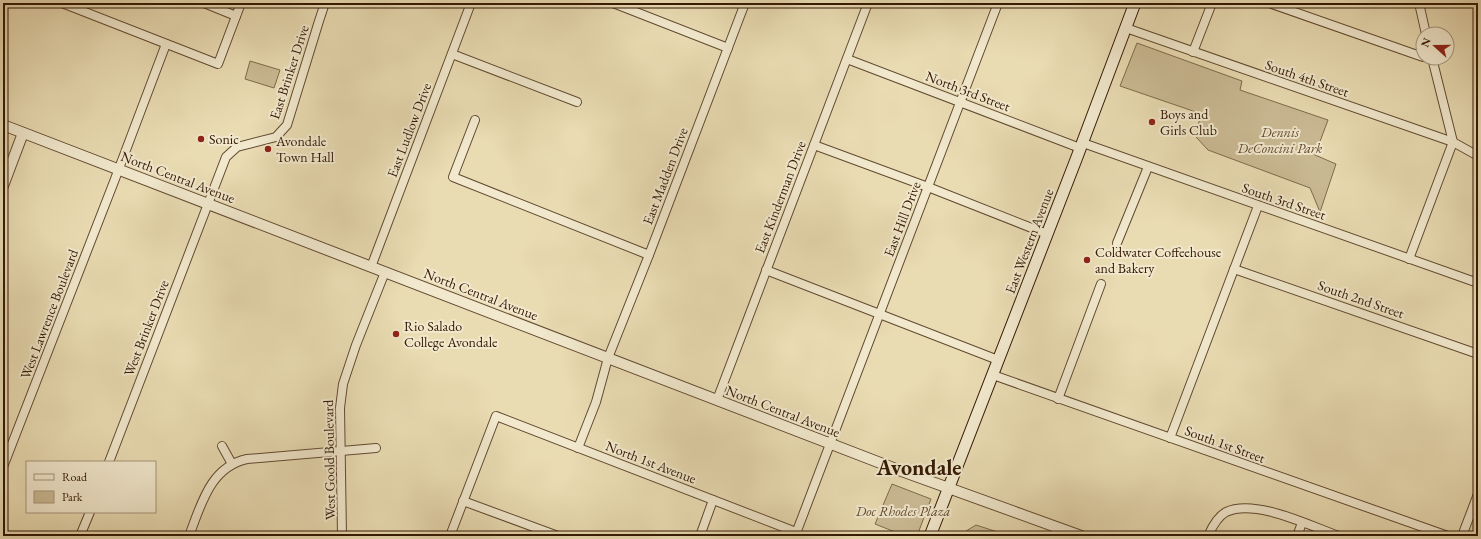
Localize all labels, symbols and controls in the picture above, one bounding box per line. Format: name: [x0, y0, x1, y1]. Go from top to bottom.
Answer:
street label: East Brinker Drive: [265, 22, 313, 121]
north arrow: [1415, 26, 1455, 66]
text: N: [1418, 36, 1434, 49]
street label: South 4th Street: [1263, 55, 1352, 101]
street label: North 3rd Street: [923, 67, 1013, 116]
street label: East Ludlow Drive: [383, 80, 435, 180]
place label: Boys and Girls Club: [1160, 105, 1217, 139]
marker: Boys and Girls Club: [1147, 117, 1157, 127]
park label: Dennis DeConcini Park: [1237, 123, 1323, 157]
street label: East Madden Drive: [638, 124, 692, 227]
place label: Sonic: [209, 130, 239, 148]
place label: Avondale Town Hall: [275, 132, 335, 166]
marker: Sonic: [196, 134, 206, 144]
street label: East Kinderman Drive: [750, 138, 810, 256]
marker: Avondale Town Hall: [263, 144, 273, 154]
street label: North Central Avenue: [118, 147, 238, 207]
street label: East Hill Drive: [879, 178, 925, 259]
street label: South 3rd Street: [1240, 178, 1329, 224]
street label: East Western Avenue: [1001, 185, 1058, 296]
place label: Coldwater Coffeehouse and Bakery: [1095, 243, 1222, 277]
street label: West Lawrence Boulevard: [16, 246, 82, 381]
marker: Coldwater Coffeehouse and Bakery: [1082, 255, 1092, 265]
street label: North Central Avenue: [421, 264, 541, 324]
street label: South 2nd Street: [1316, 276, 1407, 322]
street label: West Brinker Drive: [119, 277, 173, 379]
place label: Rio Salado College Avondale: [404, 317, 498, 351]
marker: Rio Salado College Avondale: [391, 329, 401, 339]
street label: North Central Avenue: [723, 381, 843, 441]
street label: West Goold Boulevard: [319, 399, 339, 520]
street label: South 1st Street: [1182, 421, 1268, 467]
street label: North 1st Avenue: [603, 436, 699, 488]
district label: Avondale: [876, 453, 961, 482]
legend: [26, 461, 156, 513]
text: Road: [62, 469, 88, 485]
text: Park: [62, 489, 83, 505]
park label: Doc Rhodes Plaza: [855, 502, 950, 520]

